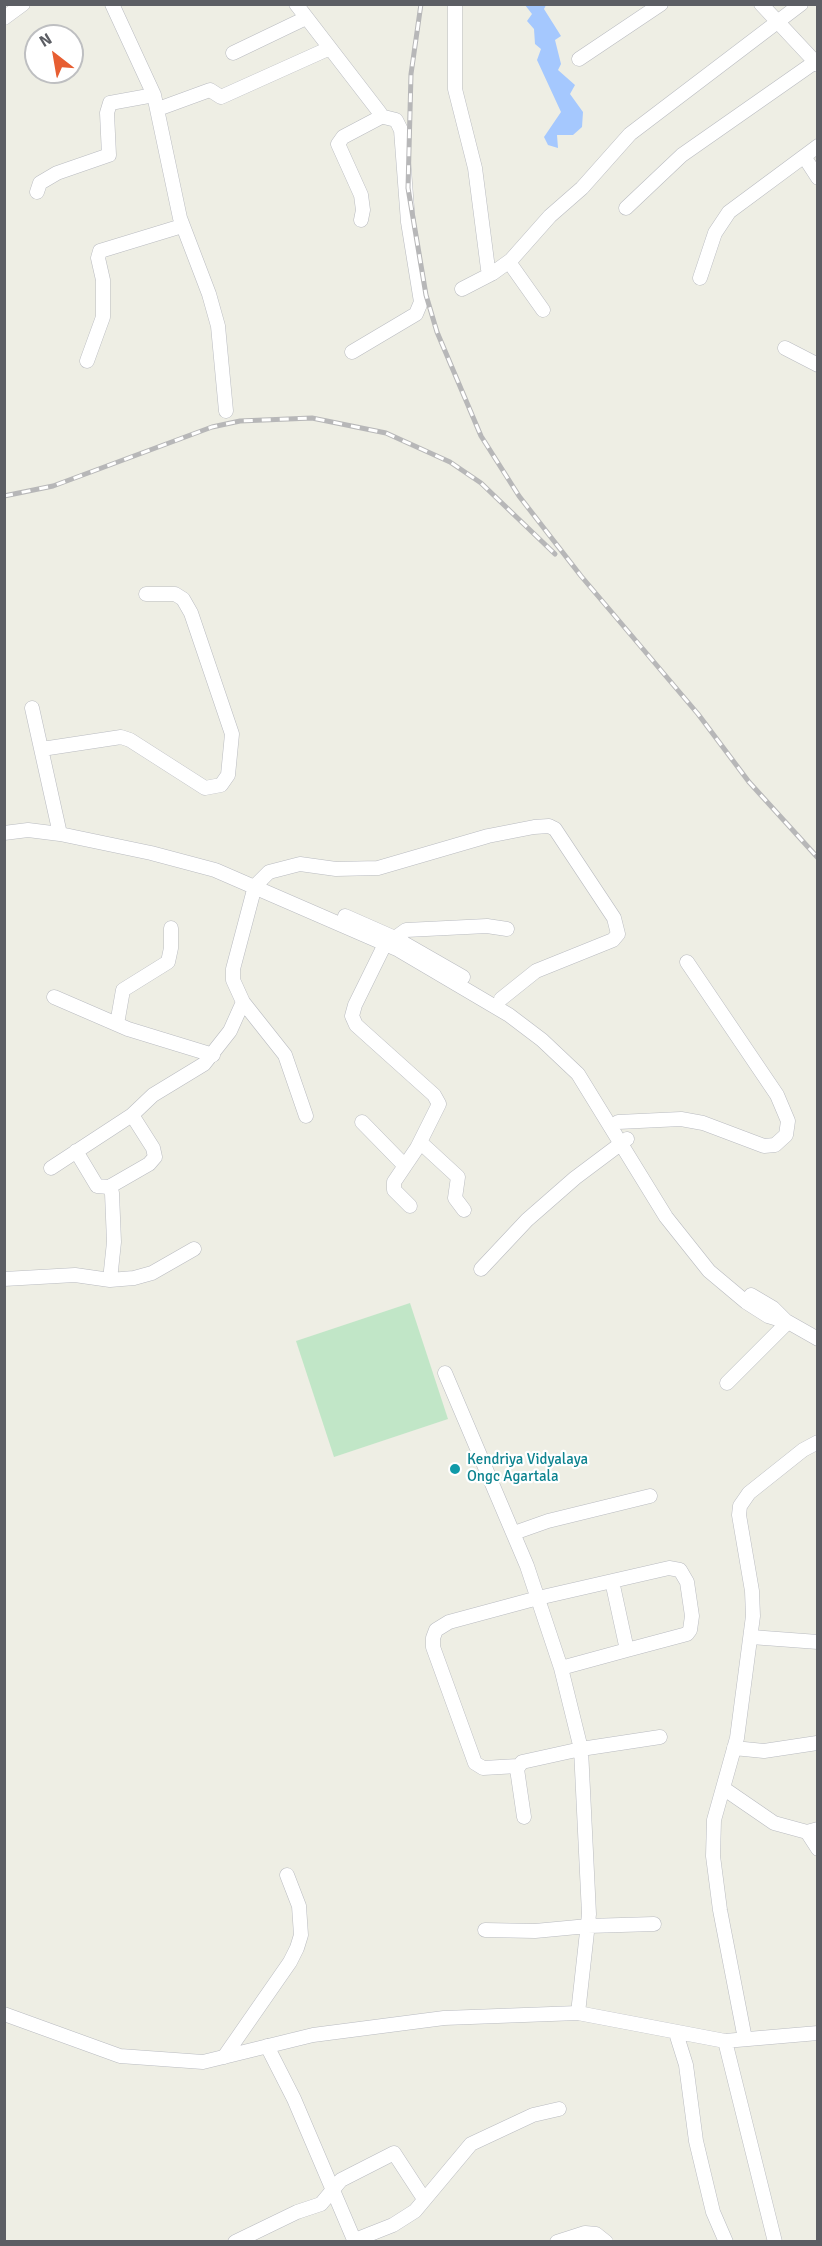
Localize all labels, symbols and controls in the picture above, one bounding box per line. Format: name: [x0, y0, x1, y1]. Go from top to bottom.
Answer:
north arrow: [24, 24, 84, 84]
text: N: [36, 29, 56, 52]
place label: Kendriya Vidyalaya Ongc Agartala: [467, 1451, 588, 1486]
marker: Kendriya Vidyalaya Ongc Agartala: [448, 1462, 462, 1476]

